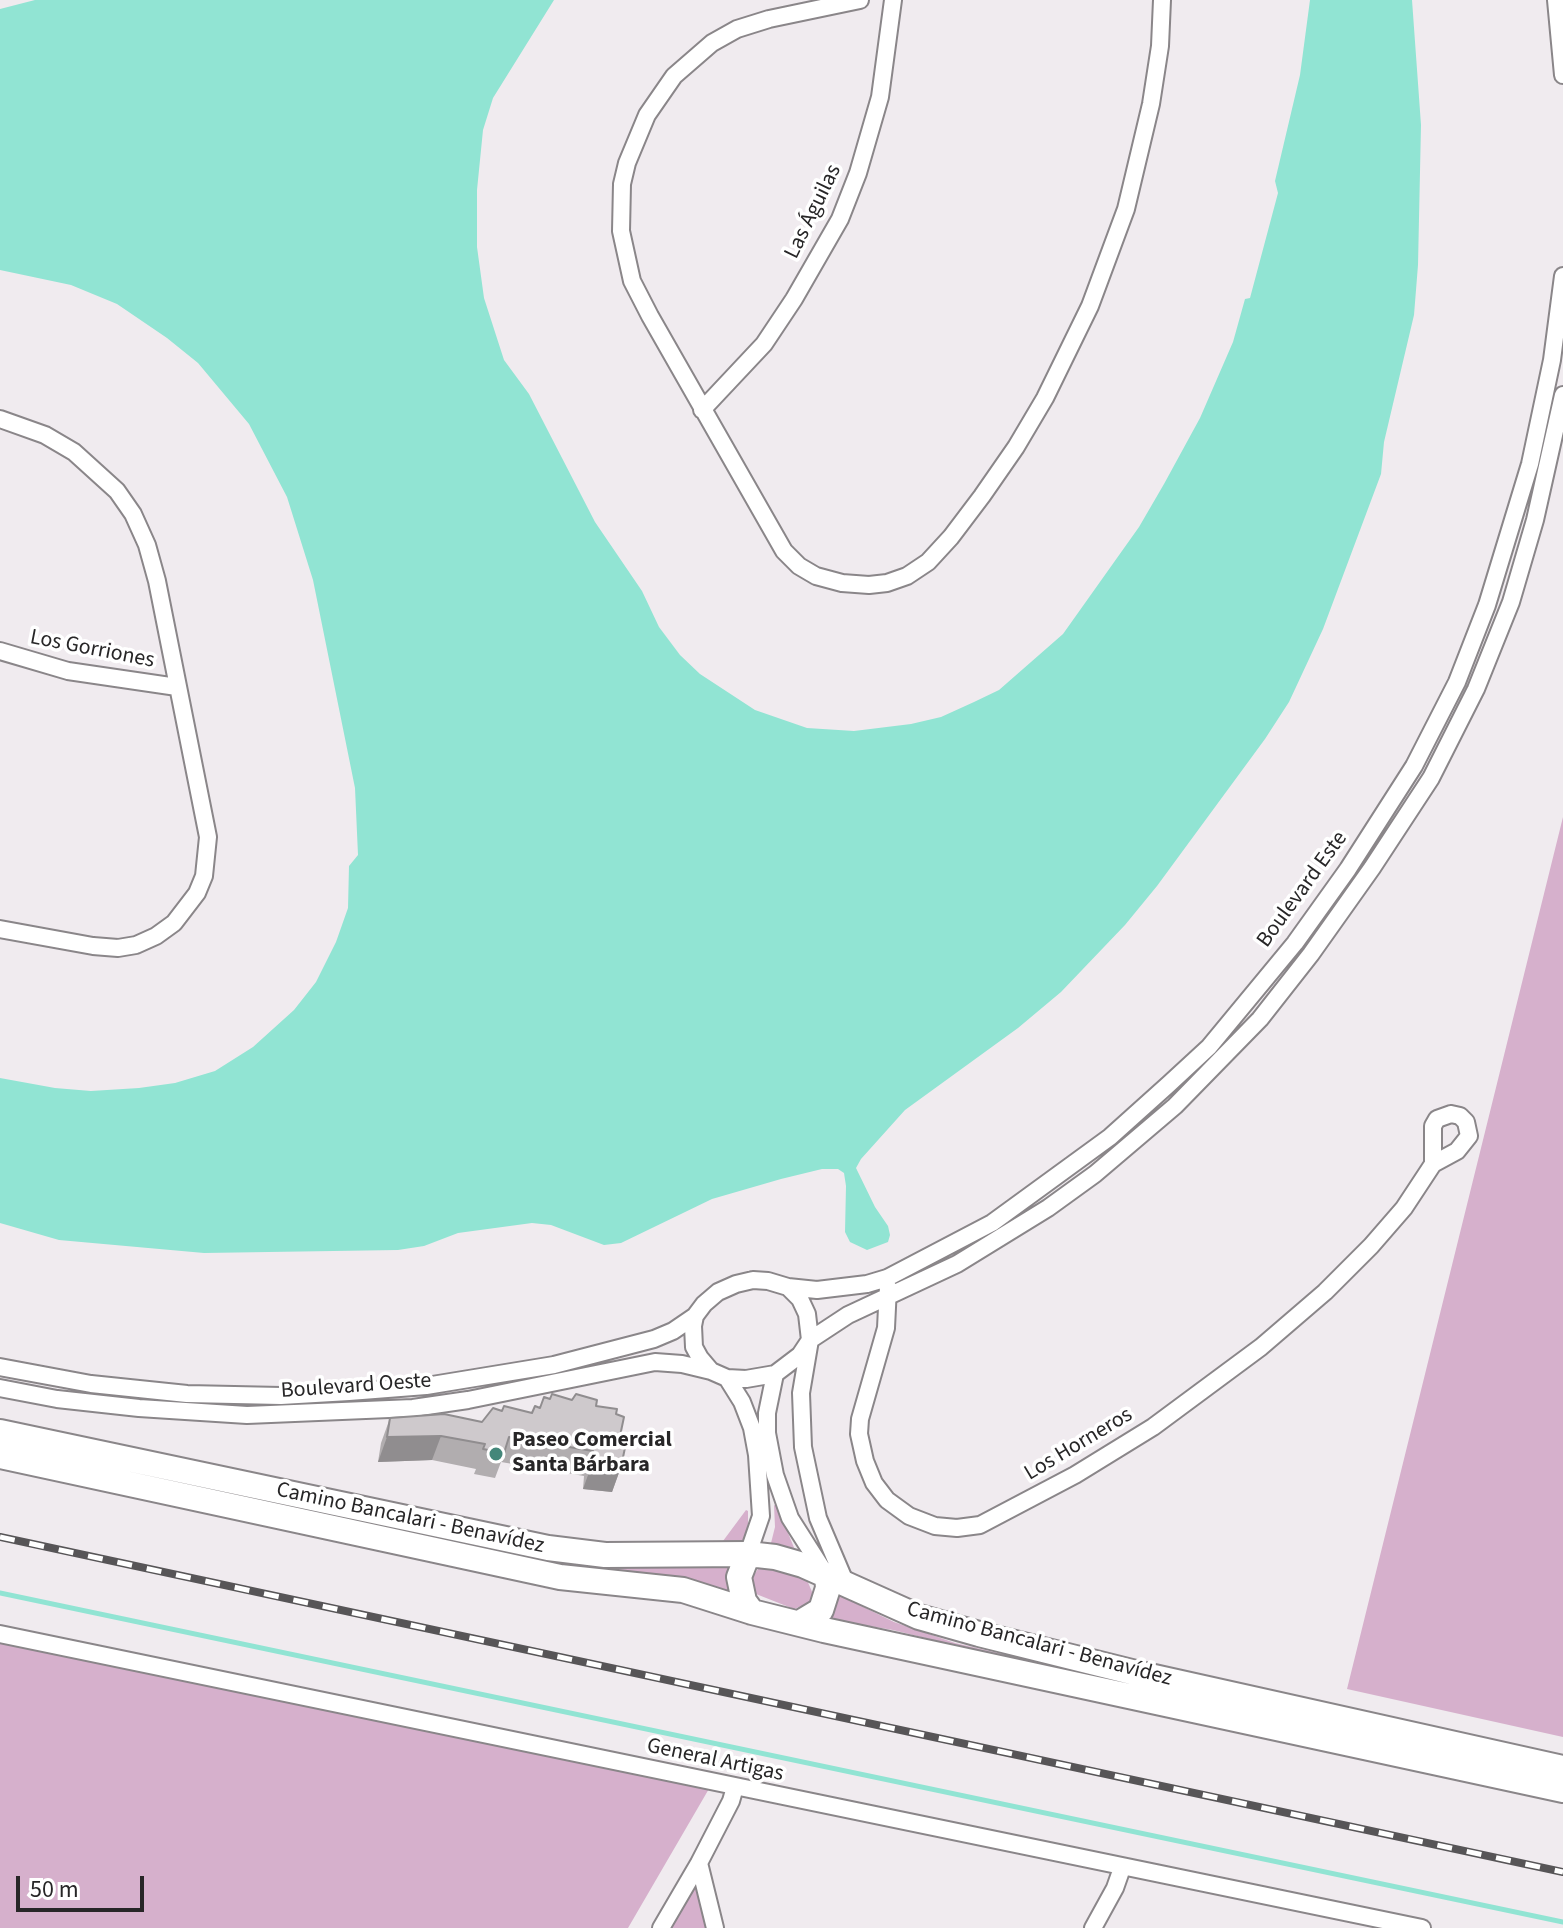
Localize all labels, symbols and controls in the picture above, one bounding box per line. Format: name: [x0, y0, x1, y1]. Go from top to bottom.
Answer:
street label: Las Águilas: [780, 160, 848, 264]
street label: Los Gorriones: [28, 625, 156, 675]
street label: Boulevard Este: [1252, 827, 1354, 953]
street label: Boulevard Oeste: [280, 1369, 432, 1405]
street label: Los Horneros: [1020, 1402, 1138, 1488]
place label: Paseo Comercial Santa Bárbara: [512, 1428, 672, 1480]
marker: Paseo Comercial Santa Bárbara: [487, 1445, 505, 1463]
street label: Camino Bancalari - Benavídez: [274, 1478, 546, 1560]
street label: Camino Bancalari - Benavídez: [904, 1597, 1174, 1693]
street label: General Artigas: [644, 1734, 786, 1788]
scale bar: [20, 1860, 148, 1910]
text: 50 m: [30, 1872, 79, 1907]

